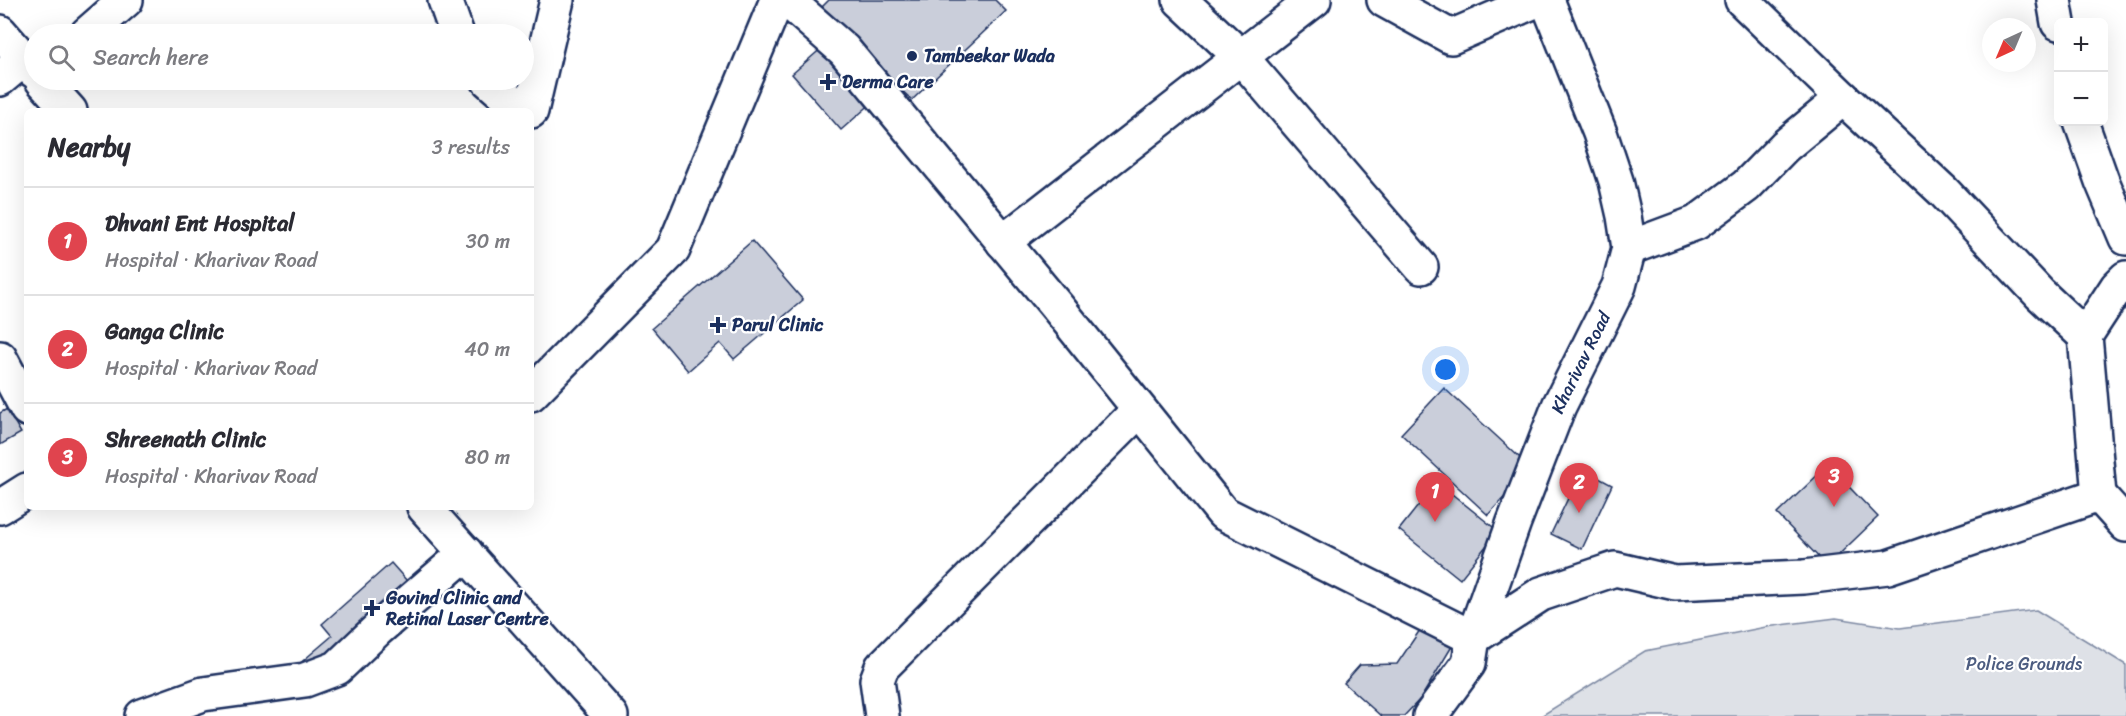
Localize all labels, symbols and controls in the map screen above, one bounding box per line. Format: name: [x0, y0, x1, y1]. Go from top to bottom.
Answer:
north arrow: [1982, 18, 2036, 72]
map controls: [2054, 18, 2108, 126]
button: +: [2054, 18, 2108, 72]
search box: [24, 24, 534, 90]
text: Search here: [93, 38, 209, 77]
place label: Tambeekar Wada: [924, 40, 1056, 72]
icon: search: [45, 41, 78, 74]
marker: Tambeekar Wada: [905, 49, 919, 63]
place label: Derma Care: [842, 66, 935, 98]
button: −: [2054, 72, 2108, 126]
marker: Derma Care: [819, 73, 837, 91]
text: Nearby: [48, 124, 130, 170]
text: 3 results: [432, 130, 510, 165]
text: Dhvani Ent Hospital: [105, 204, 295, 243]
text: 1: [63, 224, 72, 259]
text: 30 m: [466, 224, 510, 259]
text: Hospital · Kharivav Road: [105, 243, 317, 278]
street label: Kharivav Road: [1542, 305, 1620, 418]
place label: Parul Clinic: [732, 309, 824, 341]
text: Ganga Clinic: [105, 312, 224, 351]
marker: Parul Clinic: [709, 316, 727, 334]
text: 2: [62, 332, 73, 367]
text: 40 m: [464, 332, 510, 367]
text: Hospital · Kharivav Road: [105, 351, 317, 386]
your location: [1431, 355, 1460, 384]
text: Shreenath Clinic: [105, 420, 267, 459]
text: 3: [62, 440, 73, 475]
text: 80 m: [465, 440, 510, 475]
pin: 3: [1814, 458, 1854, 507]
text: Hospital · Kharivav Road: [105, 459, 317, 494]
pin: 2: [1560, 464, 1598, 513]
pin: 1: [1416, 472, 1454, 522]
place label: Govind Clinic and Retinal Laser Centre: [385, 582, 549, 635]
marker: Govind Clinic and Retinal Laser Centre: [363, 599, 381, 617]
park label: Police Grounds: [1966, 648, 2083, 680]

